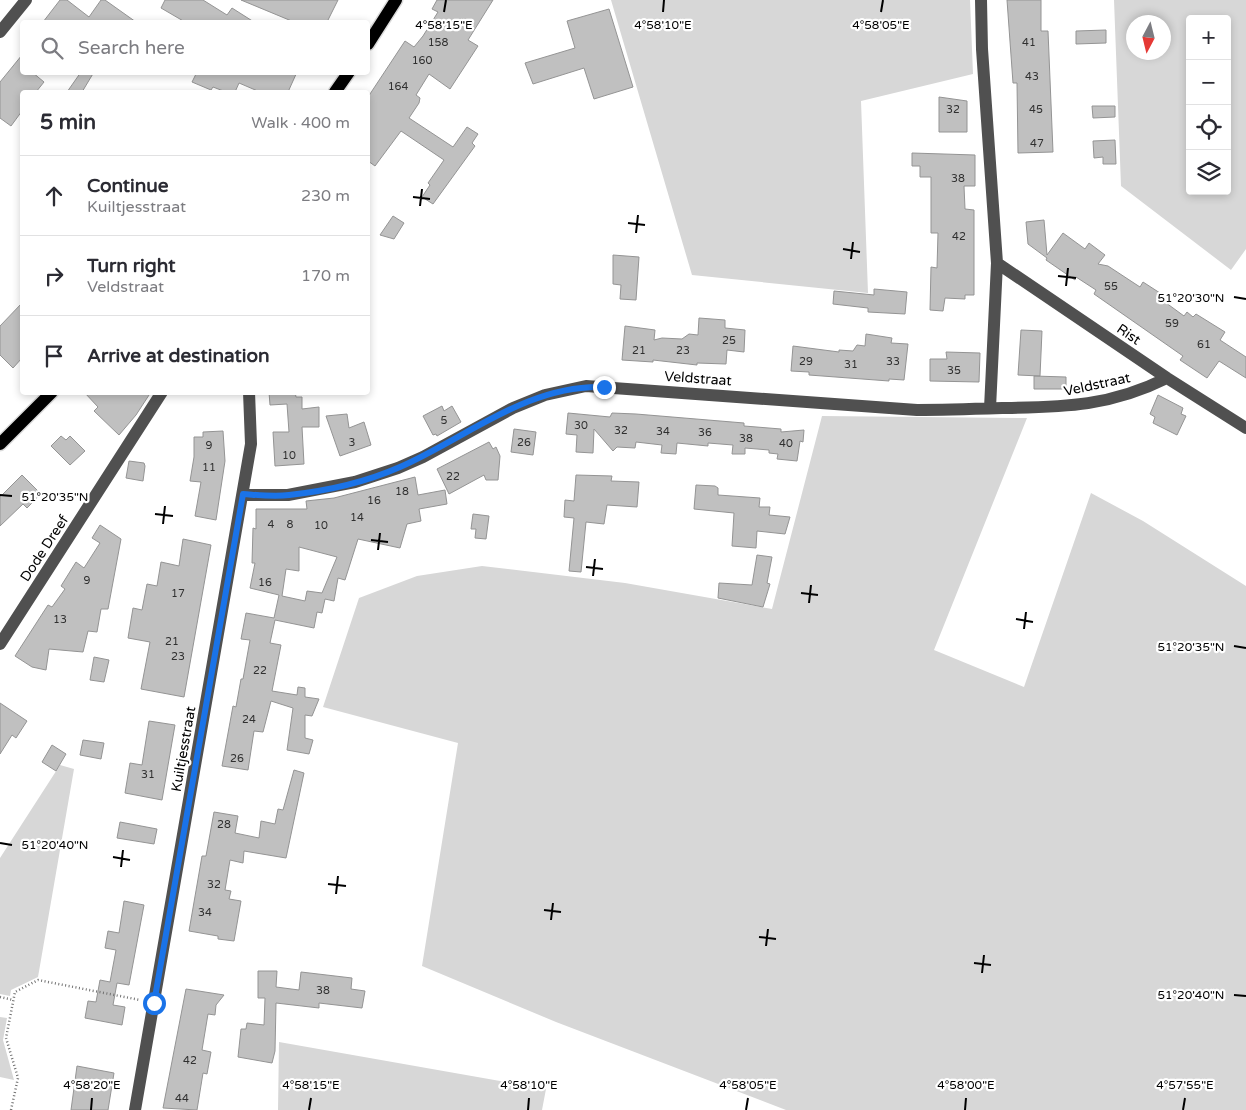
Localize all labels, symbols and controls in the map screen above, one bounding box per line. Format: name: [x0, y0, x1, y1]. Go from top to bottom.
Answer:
north arrow: [1126, 15, 1171, 60]
map controls: [1186, 15, 1231, 195]
button: +: [1186, 15, 1231, 60]
text: 4°58'15"E: [415, 18, 473, 32]
text: 4°58'10"E: [634, 18, 692, 32]
text: 4°58'05"E: [852, 18, 910, 32]
search box: [20, 20, 370, 75]
icon: search: [38, 34, 66, 62]
house number: 158: [428, 36, 448, 49]
house number: 41: [1022, 36, 1036, 49]
text: Search here: [78, 37, 185, 59]
house number: 160: [412, 54, 432, 67]
button: −: [1186, 60, 1231, 105]
house number: 43: [1025, 70, 1039, 83]
house number: 164: [388, 80, 408, 93]
house number: 32: [946, 103, 960, 116]
house number: 45: [1029, 103, 1043, 116]
button: locate: [1186, 105, 1231, 150]
text: 5 min: [40, 110, 96, 135]
text: Walk · 400 m: [251, 113, 350, 133]
house number: 47: [1030, 137, 1044, 150]
button: layers: [1186, 150, 1231, 195]
house number: 38: [951, 172, 965, 185]
text: Continue: [87, 175, 169, 197]
icon: ahead: [40, 182, 68, 210]
text: 230 m: [301, 186, 350, 206]
text: Kuiltjesstraat: [87, 197, 186, 217]
house number: 42: [952, 230, 966, 243]
text: Turn right: [87, 255, 175, 277]
icon: right: [40, 262, 68, 290]
text: 170 m: [301, 266, 350, 286]
text: Veldstraat: [87, 277, 164, 297]
house number: 55: [1104, 280, 1118, 293]
text: 51°20'30"N: [1158, 291, 1225, 305]
house number: 59: [1165, 317, 1179, 330]
street label: Rist: [1113, 320, 1145, 349]
house number: 25: [722, 334, 736, 347]
house number: 61: [1197, 338, 1211, 351]
icon: arrive: [40, 342, 68, 370]
house number: 21: [632, 344, 646, 357]
house number: 23: [676, 344, 690, 357]
text: Arrive at destination: [87, 345, 270, 367]
house number: 29: [799, 355, 813, 368]
house number: 33: [886, 355, 900, 368]
house number: 31: [844, 358, 858, 371]
house number: 35: [947, 364, 961, 377]
street label: Veldstraat: [664, 368, 733, 389]
street label: Veldstraat: [1062, 369, 1133, 400]
route end: [593, 376, 616, 399]
house number: 5: [441, 414, 448, 427]
house number: 30: [574, 419, 588, 432]
house number: 32: [614, 424, 628, 437]
house number: 34: [656, 425, 670, 438]
house number: 36: [698, 426, 712, 439]
house number: 38: [739, 432, 753, 445]
house number: 3: [349, 436, 356, 449]
house number: 26: [517, 436, 531, 449]
house number: 40: [779, 437, 793, 450]
house number: 9: [206, 439, 213, 452]
house number: 10: [282, 449, 296, 462]
house number: 11: [202, 461, 216, 474]
house number: 22: [446, 470, 460, 483]
house number: 18: [395, 485, 409, 498]
text: 51°20'35"N: [22, 490, 89, 504]
house number: 16: [367, 494, 381, 507]
street label: Dode Dreef: [17, 511, 73, 585]
house number: 14: [350, 511, 364, 524]
house number: 4: [268, 518, 275, 531]
house number: 8: [287, 518, 294, 531]
house number: 10: [314, 519, 328, 532]
house number: 9: [84, 574, 91, 587]
house number: 16: [258, 576, 272, 589]
house number: 17: [171, 587, 185, 600]
house number: 13: [53, 613, 67, 626]
house number: 21: [165, 635, 179, 648]
text: 51°20'35"N: [1158, 640, 1225, 654]
house number: 23: [171, 650, 185, 663]
house number: 22: [253, 664, 267, 677]
street label: Kuiltjesstraat: [168, 704, 200, 793]
house number: 24: [242, 713, 256, 726]
house number: 26: [230, 752, 244, 765]
house number: 31: [141, 768, 155, 781]
house number: 28: [217, 818, 231, 831]
text: 51°20'40"N: [22, 838, 89, 852]
house number: 32: [207, 878, 221, 891]
house number: 34: [198, 906, 212, 919]
house number: 38: [316, 984, 330, 997]
text: 51°20'40"N: [1158, 988, 1225, 1002]
route start: [143, 992, 166, 1015]
house number: 42: [183, 1054, 197, 1067]
text: 4°58'20"E: [63, 1078, 121, 1092]
text: 4°58'15"E: [282, 1078, 340, 1092]
text: 4°58'10"E: [500, 1078, 558, 1092]
text: 4°58'05"E: [719, 1078, 777, 1092]
text: 4°58'00"E: [937, 1078, 995, 1092]
text: 4°57'55"E: [1156, 1078, 1214, 1092]
house number: 44: [175, 1092, 189, 1105]

